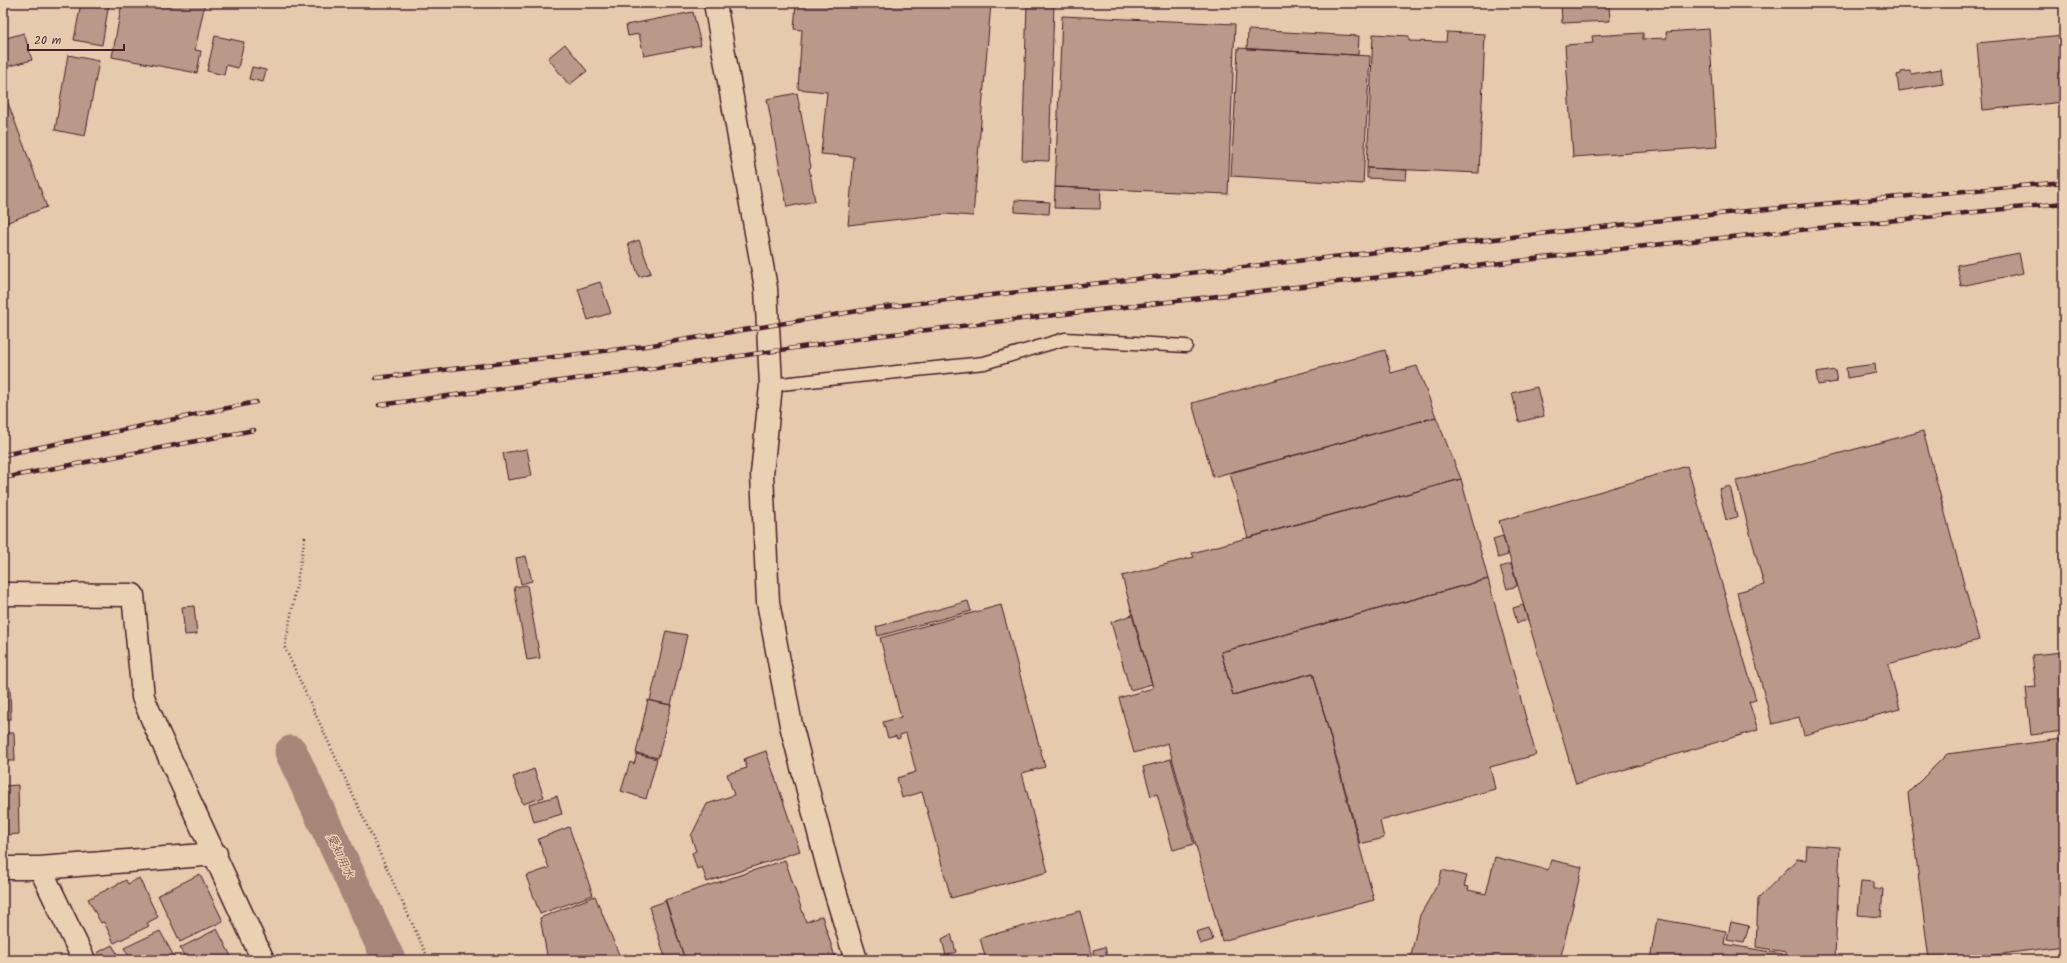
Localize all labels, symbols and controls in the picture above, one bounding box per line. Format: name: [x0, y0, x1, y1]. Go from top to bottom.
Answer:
scale bar: [28, 26, 124, 52]
text: 20 m: [34, 31, 62, 50]
water label: 愛知用水: [321, 830, 359, 882]

